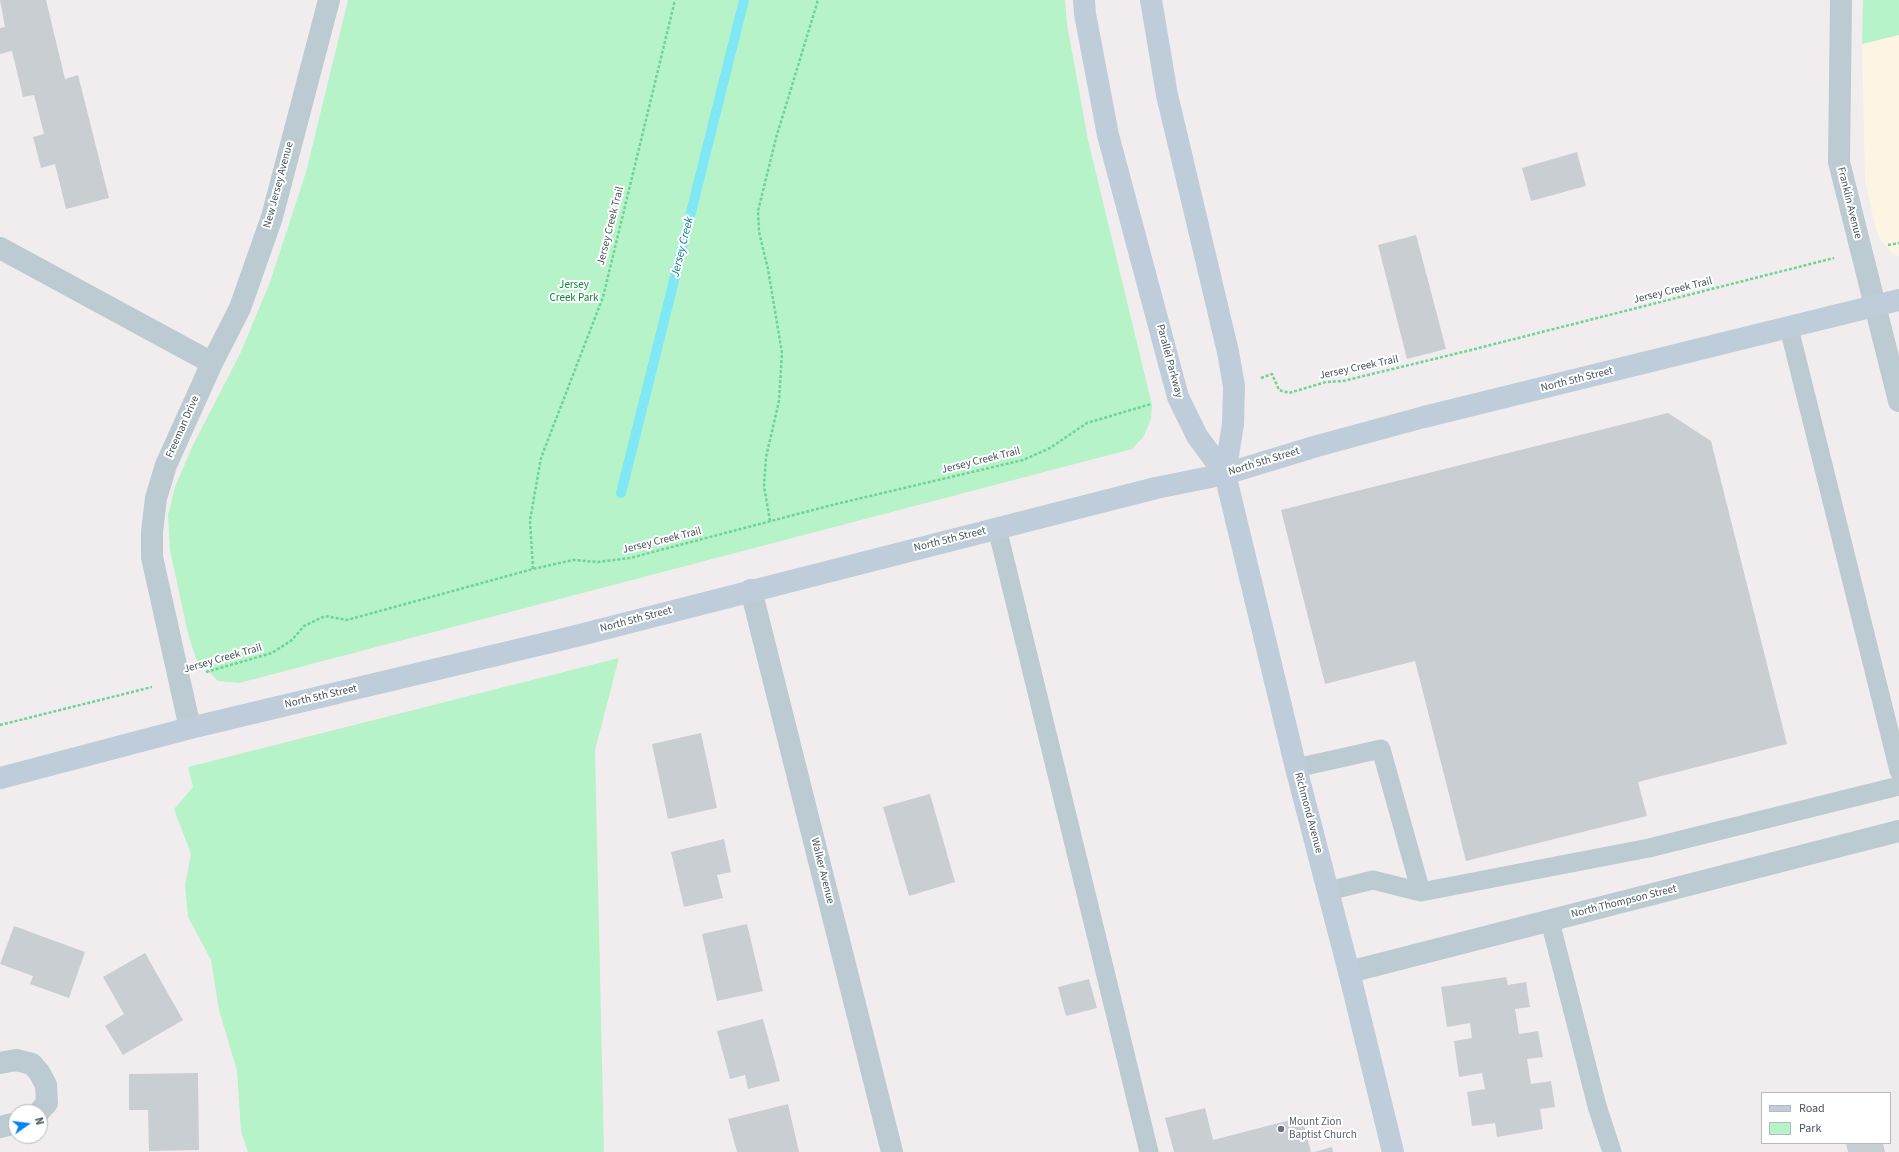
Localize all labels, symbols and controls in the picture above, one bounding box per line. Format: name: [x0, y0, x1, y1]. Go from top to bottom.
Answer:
street label: New Jersey Avenue: [261, 141, 297, 229]
street label: Franklin Avenue: [1834, 166, 1864, 240]
street label: Jersey Creek Trail: [595, 185, 627, 267]
water label: Jersey Creek: [669, 216, 697, 278]
street label: Jersey Creek Trail: [1632, 275, 1714, 307]
park label: Jersey Creek Park: [549, 279, 599, 305]
street label: Parallel Parkway: [1153, 323, 1185, 399]
street label: Jersey Creek Trail: [1318, 353, 1400, 383]
street label: North 5th Street: [1540, 365, 1614, 395]
street label: Freeman Drive: [163, 394, 203, 460]
street label: Jersey Creek Trail: [940, 445, 1022, 477]
street label: North 5th Street: [1227, 445, 1301, 479]
street label: Jersey Creek Trail: [621, 525, 703, 557]
street label: North 5th Street: [913, 525, 987, 555]
street label: North 5th Street: [599, 604, 673, 636]
street label: Jersey Creek Trail: [182, 642, 264, 676]
street label: North 5th Street: [284, 682, 358, 712]
street label: Richmond Avenue: [1291, 771, 1325, 855]
street label: Walker Avenue: [807, 837, 837, 905]
street label: North Thompson Street: [1570, 883, 1678, 921]
legend: [1761, 1092, 1891, 1144]
text: Road: [1799, 1100, 1825, 1117]
north arrow: [8, 1104, 48, 1144]
text: N: [31, 1116, 47, 1127]
place label: Mount Zion Baptist Church: [1289, 1116, 1357, 1142]
text: Park: [1799, 1120, 1821, 1137]
marker: Mount Zion Baptist Church: [1276, 1124, 1286, 1134]

